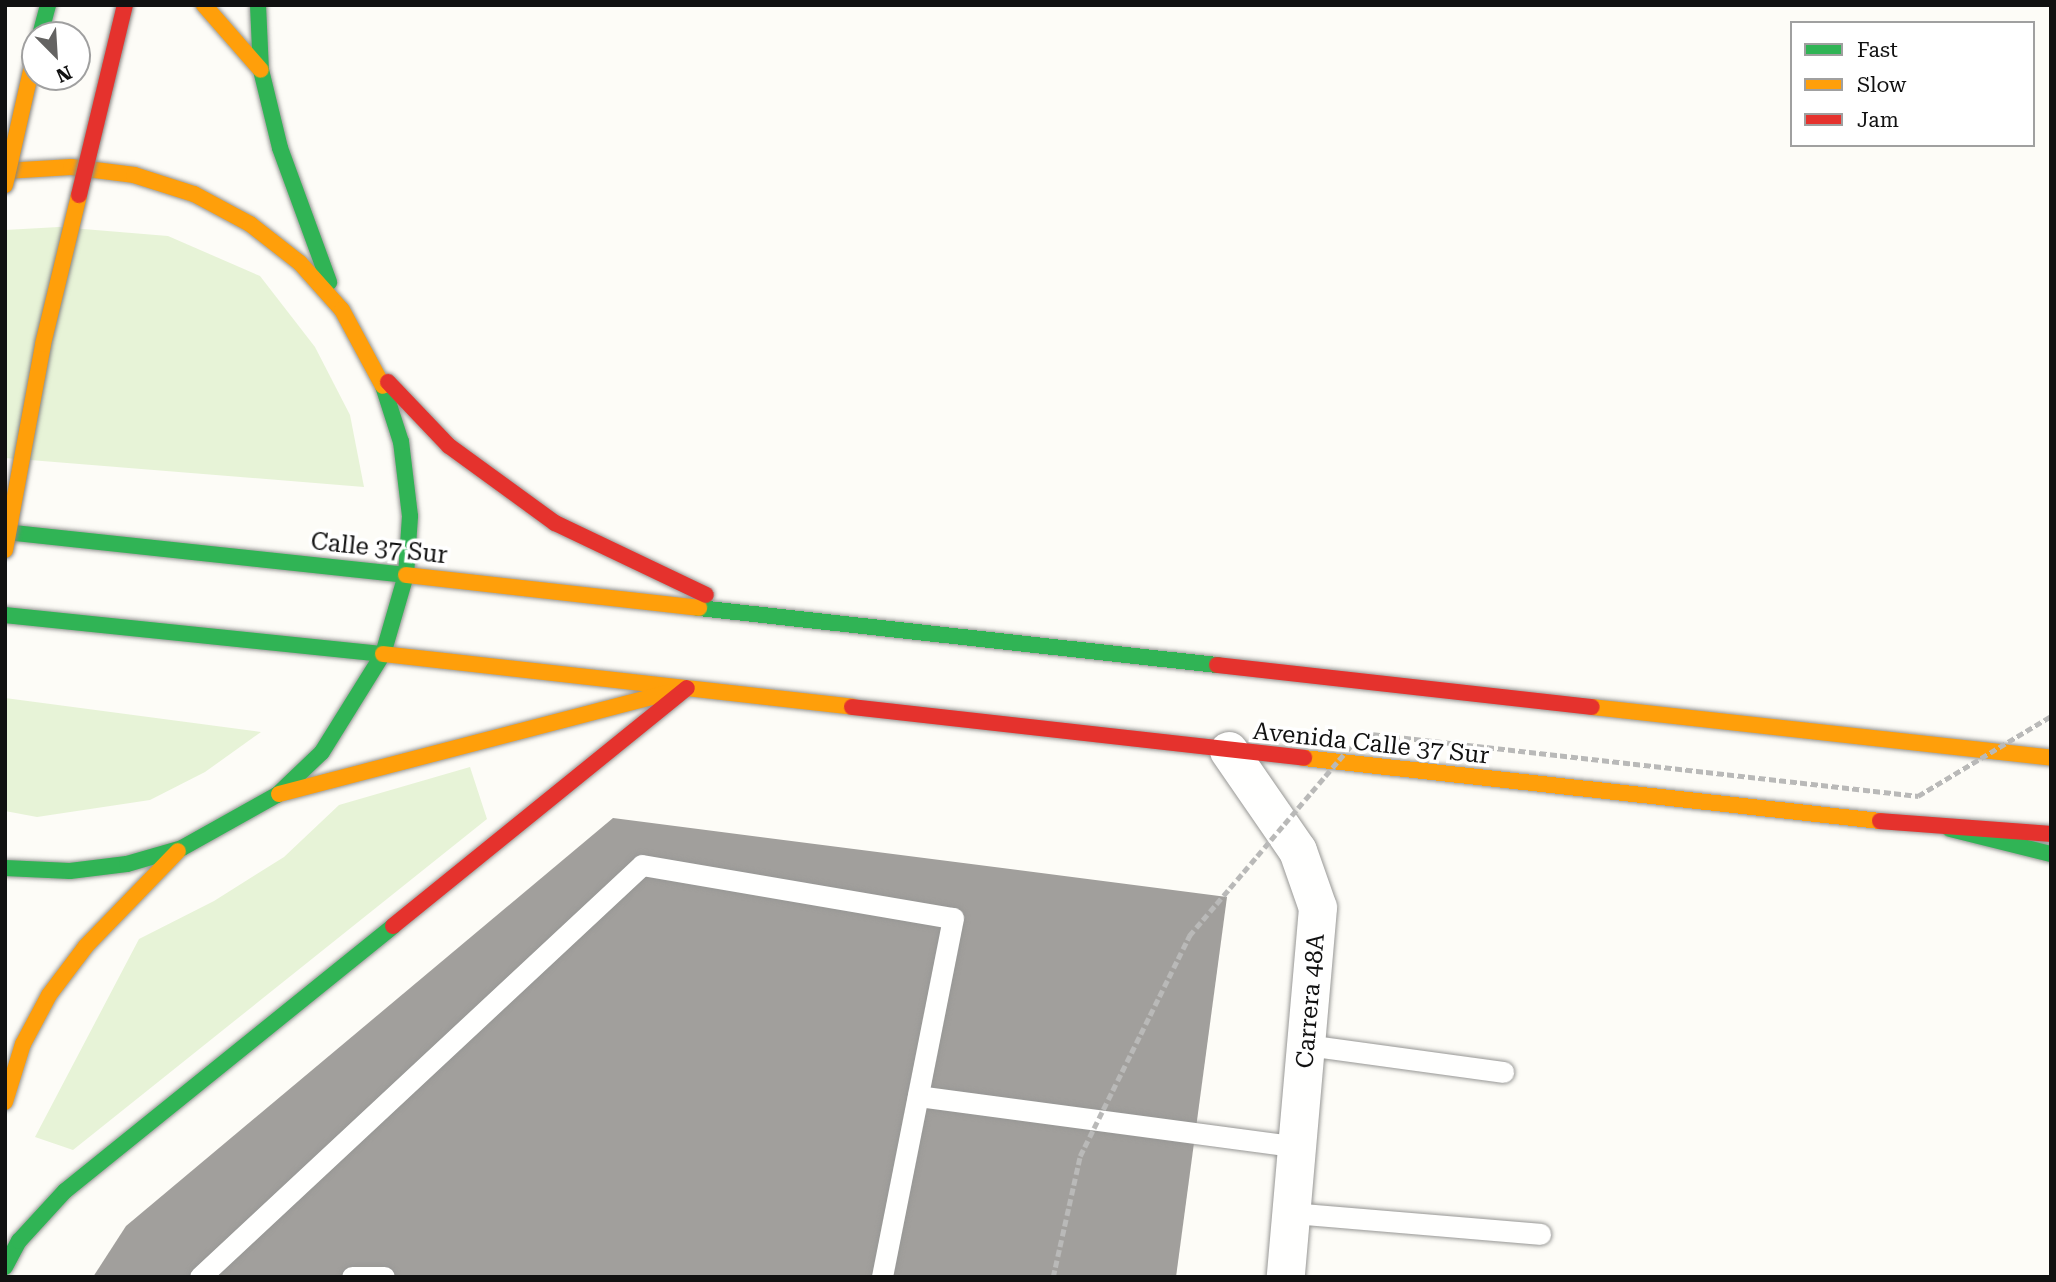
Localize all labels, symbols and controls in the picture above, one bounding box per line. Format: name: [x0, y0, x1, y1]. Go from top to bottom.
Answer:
north arrow: [21, 21, 91, 91]
legend: [1790, 21, 2035, 147]
text: Fast: [1857, 38, 1898, 62]
text: N: [53, 60, 75, 87]
text: Slow: [1857, 73, 1906, 97]
text: Jam: [1857, 108, 1899, 132]
street label: Calle 37 Sur: [309, 528, 449, 570]
street label: Avenida Calle 37 Sur: [1252, 717, 1490, 771]
street label: Carrera 48A: [1291, 932, 1331, 1070]

